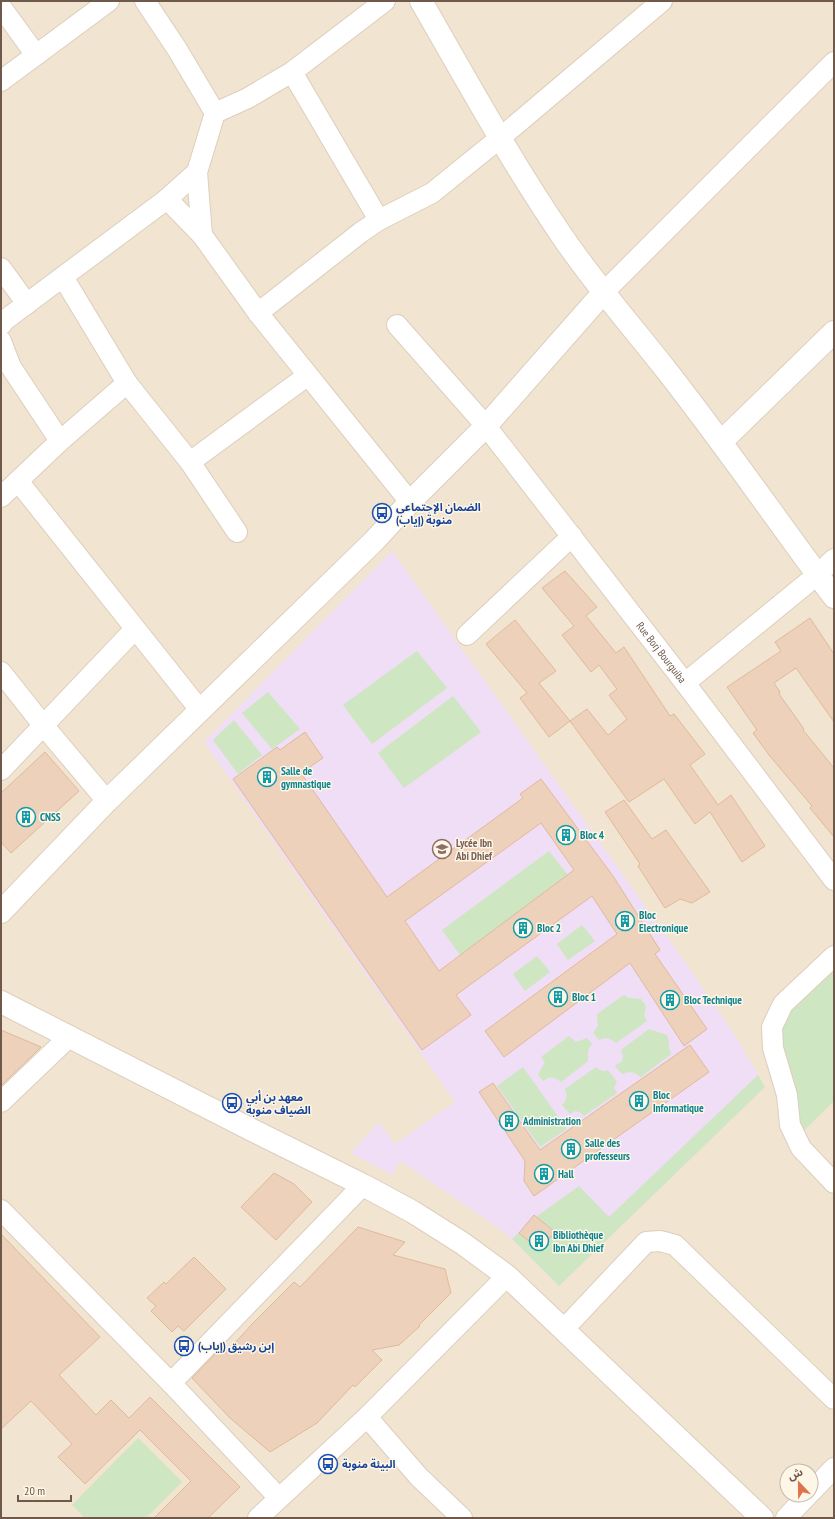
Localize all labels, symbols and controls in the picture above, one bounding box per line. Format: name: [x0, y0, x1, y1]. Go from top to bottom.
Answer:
place label: الضمان الإجتماعي منوبة (إياب): [396, 500, 481, 527]
bus stop icon: الضمان الإجتماعي منوبة (إياب): [371, 502, 393, 524]
street label: Rue Borj Bourguiba: [633, 619, 689, 686]
place label: Salle de gymnastique: [281, 764, 331, 791]
building icon: Salle de gymnastique: [256, 766, 278, 788]
building icon: CNSS: [15, 806, 37, 828]
place label: CNSS: [40, 810, 61, 824]
building icon: Bloc 4: [555, 824, 577, 846]
place label: Bloc 4: [580, 828, 605, 842]
place label: Lycée Ibn Abi Dhief: [455, 836, 493, 863]
school or university icon: Lycée Ibn Abi Dhief: [431, 838, 453, 860]
place label: Bloc Electronique: [639, 908, 688, 935]
building icon: Bloc Electronique: [614, 910, 636, 932]
building icon: Bloc 2: [512, 917, 534, 939]
place label: Bloc 2: [537, 921, 561, 935]
building icon: Bloc 1: [547, 986, 569, 1008]
building icon: Bloc Technique: [659, 989, 681, 1011]
place label: Bloc 1: [572, 990, 596, 1004]
place label: Bloc Technique: [684, 993, 742, 1007]
place label: Bloc Informatique: [653, 1088, 704, 1115]
place label: معهد بن أبي الضياف منوبة: [246, 1090, 311, 1117]
building icon: Bloc Informatique: [628, 1090, 650, 1112]
bus stop icon: معهد بن أبي الضياف منوبة: [221, 1092, 243, 1114]
building icon: Administration: [498, 1110, 520, 1132]
place label: Administration: [522, 1114, 581, 1128]
place label: Salle des professeurs: [585, 1136, 630, 1163]
building icon: Salle des professeurs: [560, 1138, 582, 1160]
building icon: Hall: [533, 1163, 555, 1185]
place label: Hall: [558, 1167, 574, 1181]
place label: Bibliothèque Ibn Abi Dhief: [553, 1228, 604, 1255]
building icon: Bibliothèque Ibn Abi Dhief: [528, 1230, 550, 1252]
bus stop icon: إبن رشيق (إياب): [173, 1335, 195, 1357]
place label: إبن رشيق (إياب): [198, 1339, 274, 1353]
bus stop icon: البيئة منوبة: [317, 1453, 339, 1475]
place label: البيئة منوبة: [342, 1457, 396, 1471]
north arrow: [779, 1463, 819, 1503]
text: ش: [786, 1464, 805, 1483]
scale bar: [18, 1477, 71, 1503]
text: 20 m: [24, 1483, 45, 1498]

